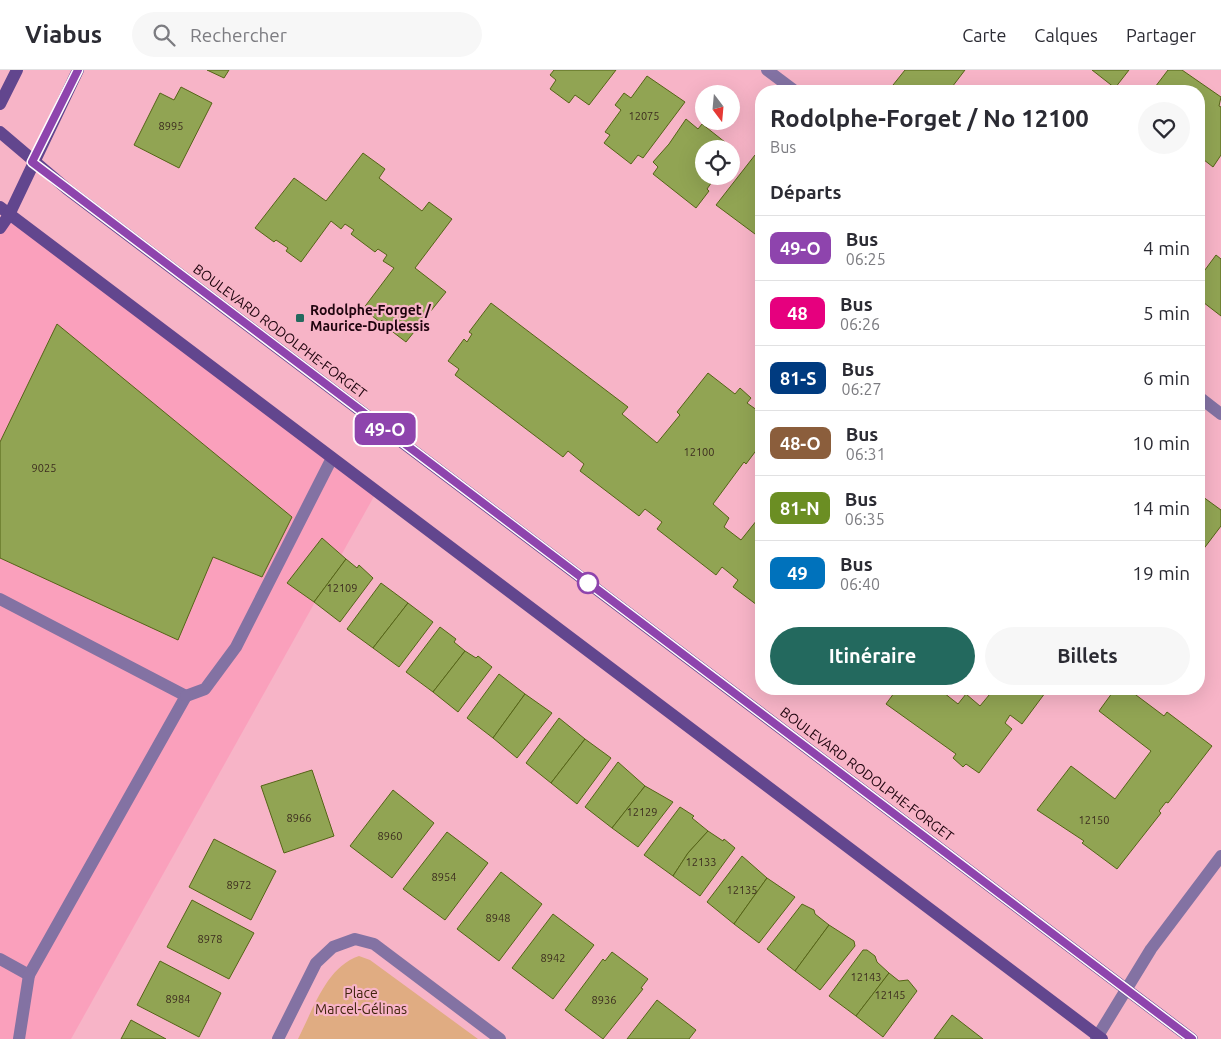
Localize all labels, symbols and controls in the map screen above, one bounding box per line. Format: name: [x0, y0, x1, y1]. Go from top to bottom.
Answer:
search box: [132, 12, 482, 57]
text: Viabus: [25, 21, 102, 48]
icon: search: [150, 21, 178, 49]
text: Rechercher: [190, 24, 287, 46]
text: Carte: [962, 25, 1006, 45]
text: Calques: [1034, 25, 1098, 45]
text: Partager: [1126, 25, 1196, 45]
north arrow: [695, 85, 740, 130]
map controls: [695, 85, 740, 185]
button: heart: [1138, 102, 1190, 154]
text: Rodolphe-Forget / No 12100: [770, 105, 1089, 132]
house number: 12075: [628, 110, 660, 122]
house number: 8995: [159, 120, 183, 132]
text: Bus: [770, 138, 796, 156]
button: locate: [695, 140, 740, 185]
text: Départs: [770, 181, 841, 203]
text: Bus: [846, 228, 878, 250]
text: 4 min: [1143, 237, 1190, 259]
text: 49-O: [780, 238, 821, 258]
text: 06:25: [846, 250, 886, 268]
street label: BOULEVARD RODOLPHE-FORGET: [190, 261, 370, 401]
text: Bus: [840, 293, 873, 315]
place label: Rodolphe-Forget / Maurice-Duplessis: [310, 302, 432, 334]
text: 5 min: [1143, 302, 1190, 324]
text: 48: [787, 303, 808, 323]
marker: Rodolphe-Forget / Maurice-Duplessis: [294, 312, 306, 324]
text: 06:26: [840, 315, 880, 333]
text: Bus: [841, 358, 874, 380]
text: 6 min: [1143, 367, 1190, 389]
text: 81-S: [780, 368, 816, 388]
text: 06:27: [841, 380, 881, 398]
line badge: 49-O: [350, 413, 420, 445]
text: 49-O: [365, 419, 405, 439]
text: Bus: [846, 423, 878, 445]
text: 10 min: [1132, 432, 1190, 454]
text: 48-O: [780, 433, 821, 453]
text: 06:31: [846, 445, 886, 463]
house number: 12100: [683, 446, 715, 458]
house number: 9025: [32, 462, 56, 474]
text: Bus: [845, 488, 877, 510]
text: 14 min: [1132, 497, 1190, 519]
text: 81-N: [780, 498, 820, 518]
text: 06:35: [845, 510, 885, 528]
text: Bus: [840, 553, 873, 575]
text: 19 min: [1132, 562, 1190, 584]
text: 49: [787, 563, 808, 583]
unlabelled marker: [577, 572, 599, 594]
text: 06:40: [840, 575, 880, 593]
house number: 12109: [326, 582, 358, 594]
button: Itinéraire: [770, 627, 975, 685]
button: Billets: [985, 627, 1190, 685]
street label: BOULEVARD RODOLPHE-FORGET: [777, 704, 957, 844]
house number: 12129: [626, 806, 658, 818]
house number: 8966: [287, 812, 311, 824]
house number: 12150: [1078, 814, 1110, 826]
house number: 8960: [378, 830, 402, 842]
house number: 12133: [685, 856, 717, 868]
house number: 8954: [432, 871, 456, 883]
house number: 8972: [227, 879, 251, 891]
house number: 12135: [726, 884, 758, 896]
house number: 8948: [486, 912, 510, 924]
house number: 8978: [198, 933, 222, 945]
house number: 8942: [541, 952, 565, 964]
house number: 12143: [850, 971, 882, 983]
park label: Place Marcel-Gélinas: [315, 985, 407, 1017]
house number: 12145: [874, 989, 906, 1001]
house number: 8984: [166, 993, 190, 1005]
house number: 8936: [592, 994, 616, 1006]

